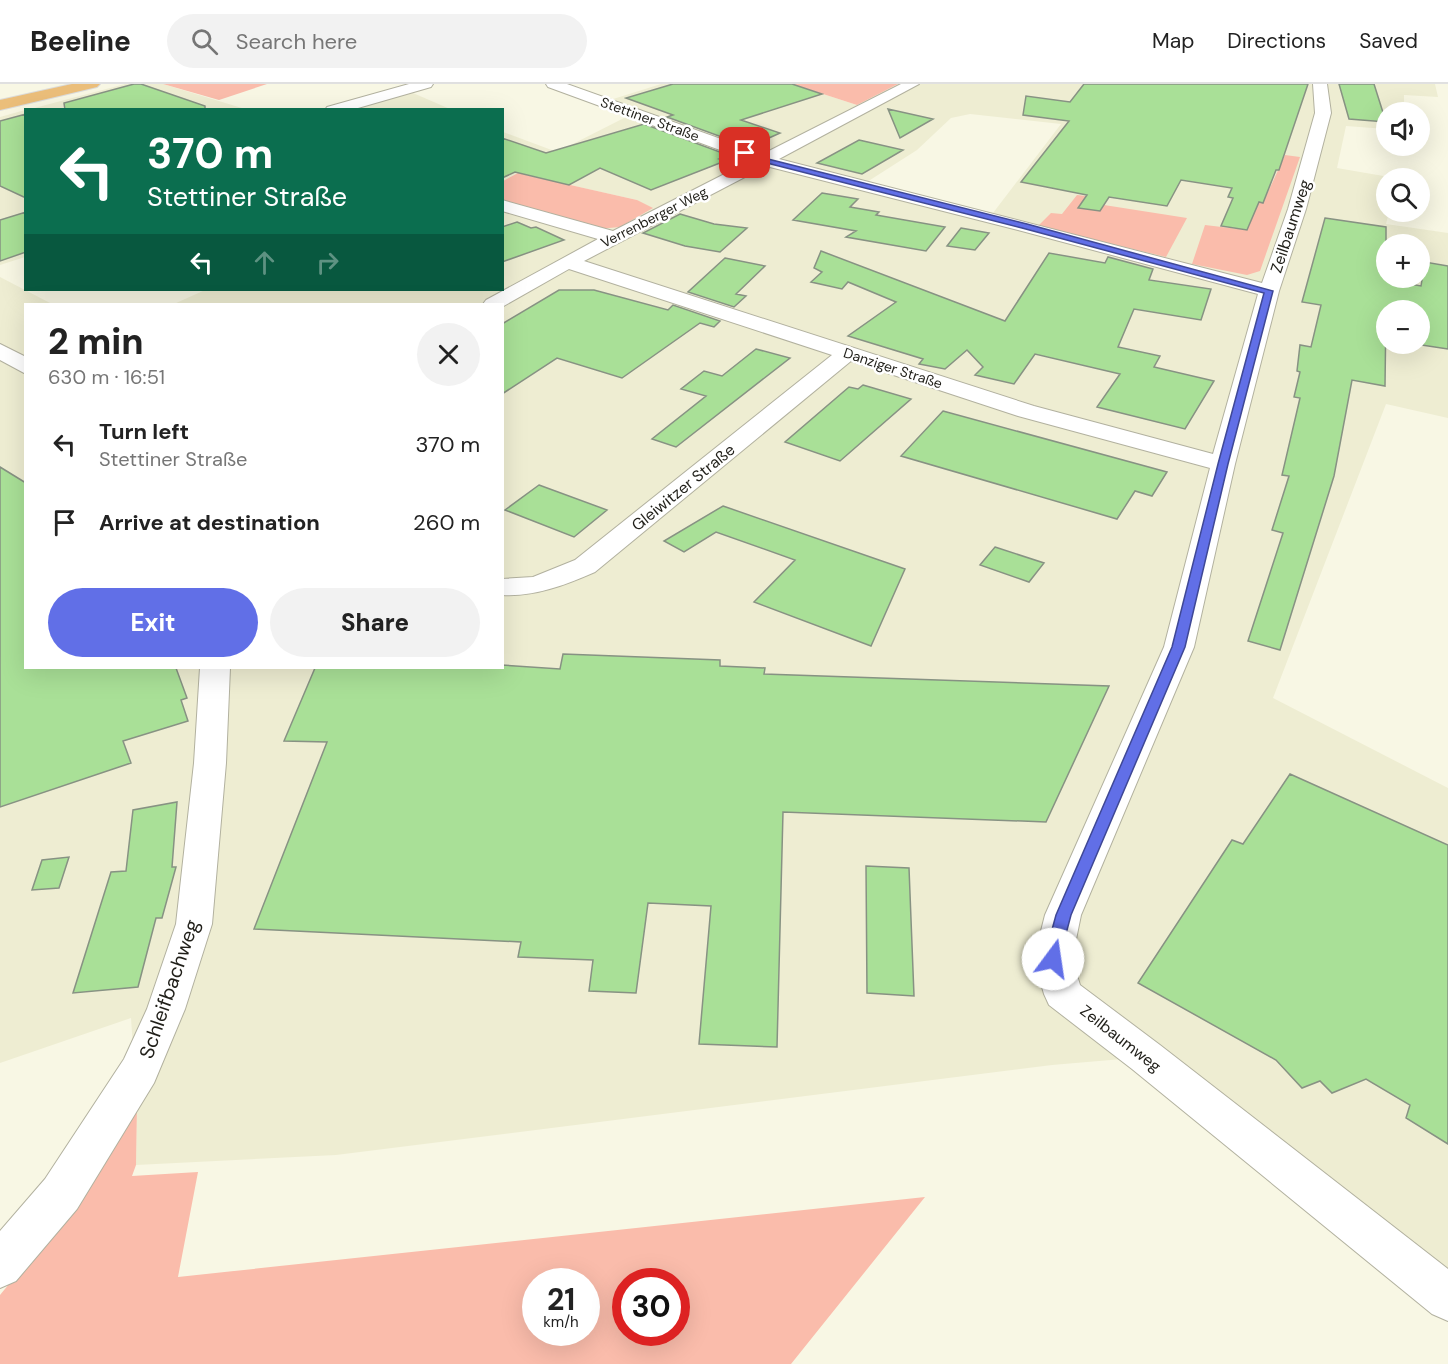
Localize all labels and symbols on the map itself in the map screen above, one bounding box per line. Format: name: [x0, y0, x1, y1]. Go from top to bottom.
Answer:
street label: Stettiner Straße: [598, 93, 702, 145]
pin: [719, 127, 770, 178]
street label: Zeilbaumweg: [1265, 177, 1315, 276]
street label: Verrenberger Weg: [598, 182, 710, 252]
street label: Danziger Straße: [841, 344, 945, 392]
street label: Gleiwitzer Straße: [627, 439, 739, 536]
street label: Schleifbachweg: [133, 916, 205, 1062]
position arrow: [1021, 927, 1085, 991]
street label: Zeilbaumweg: [1076, 1000, 1165, 1077]
speed limit sign: 30: [612, 1268, 690, 1346]

